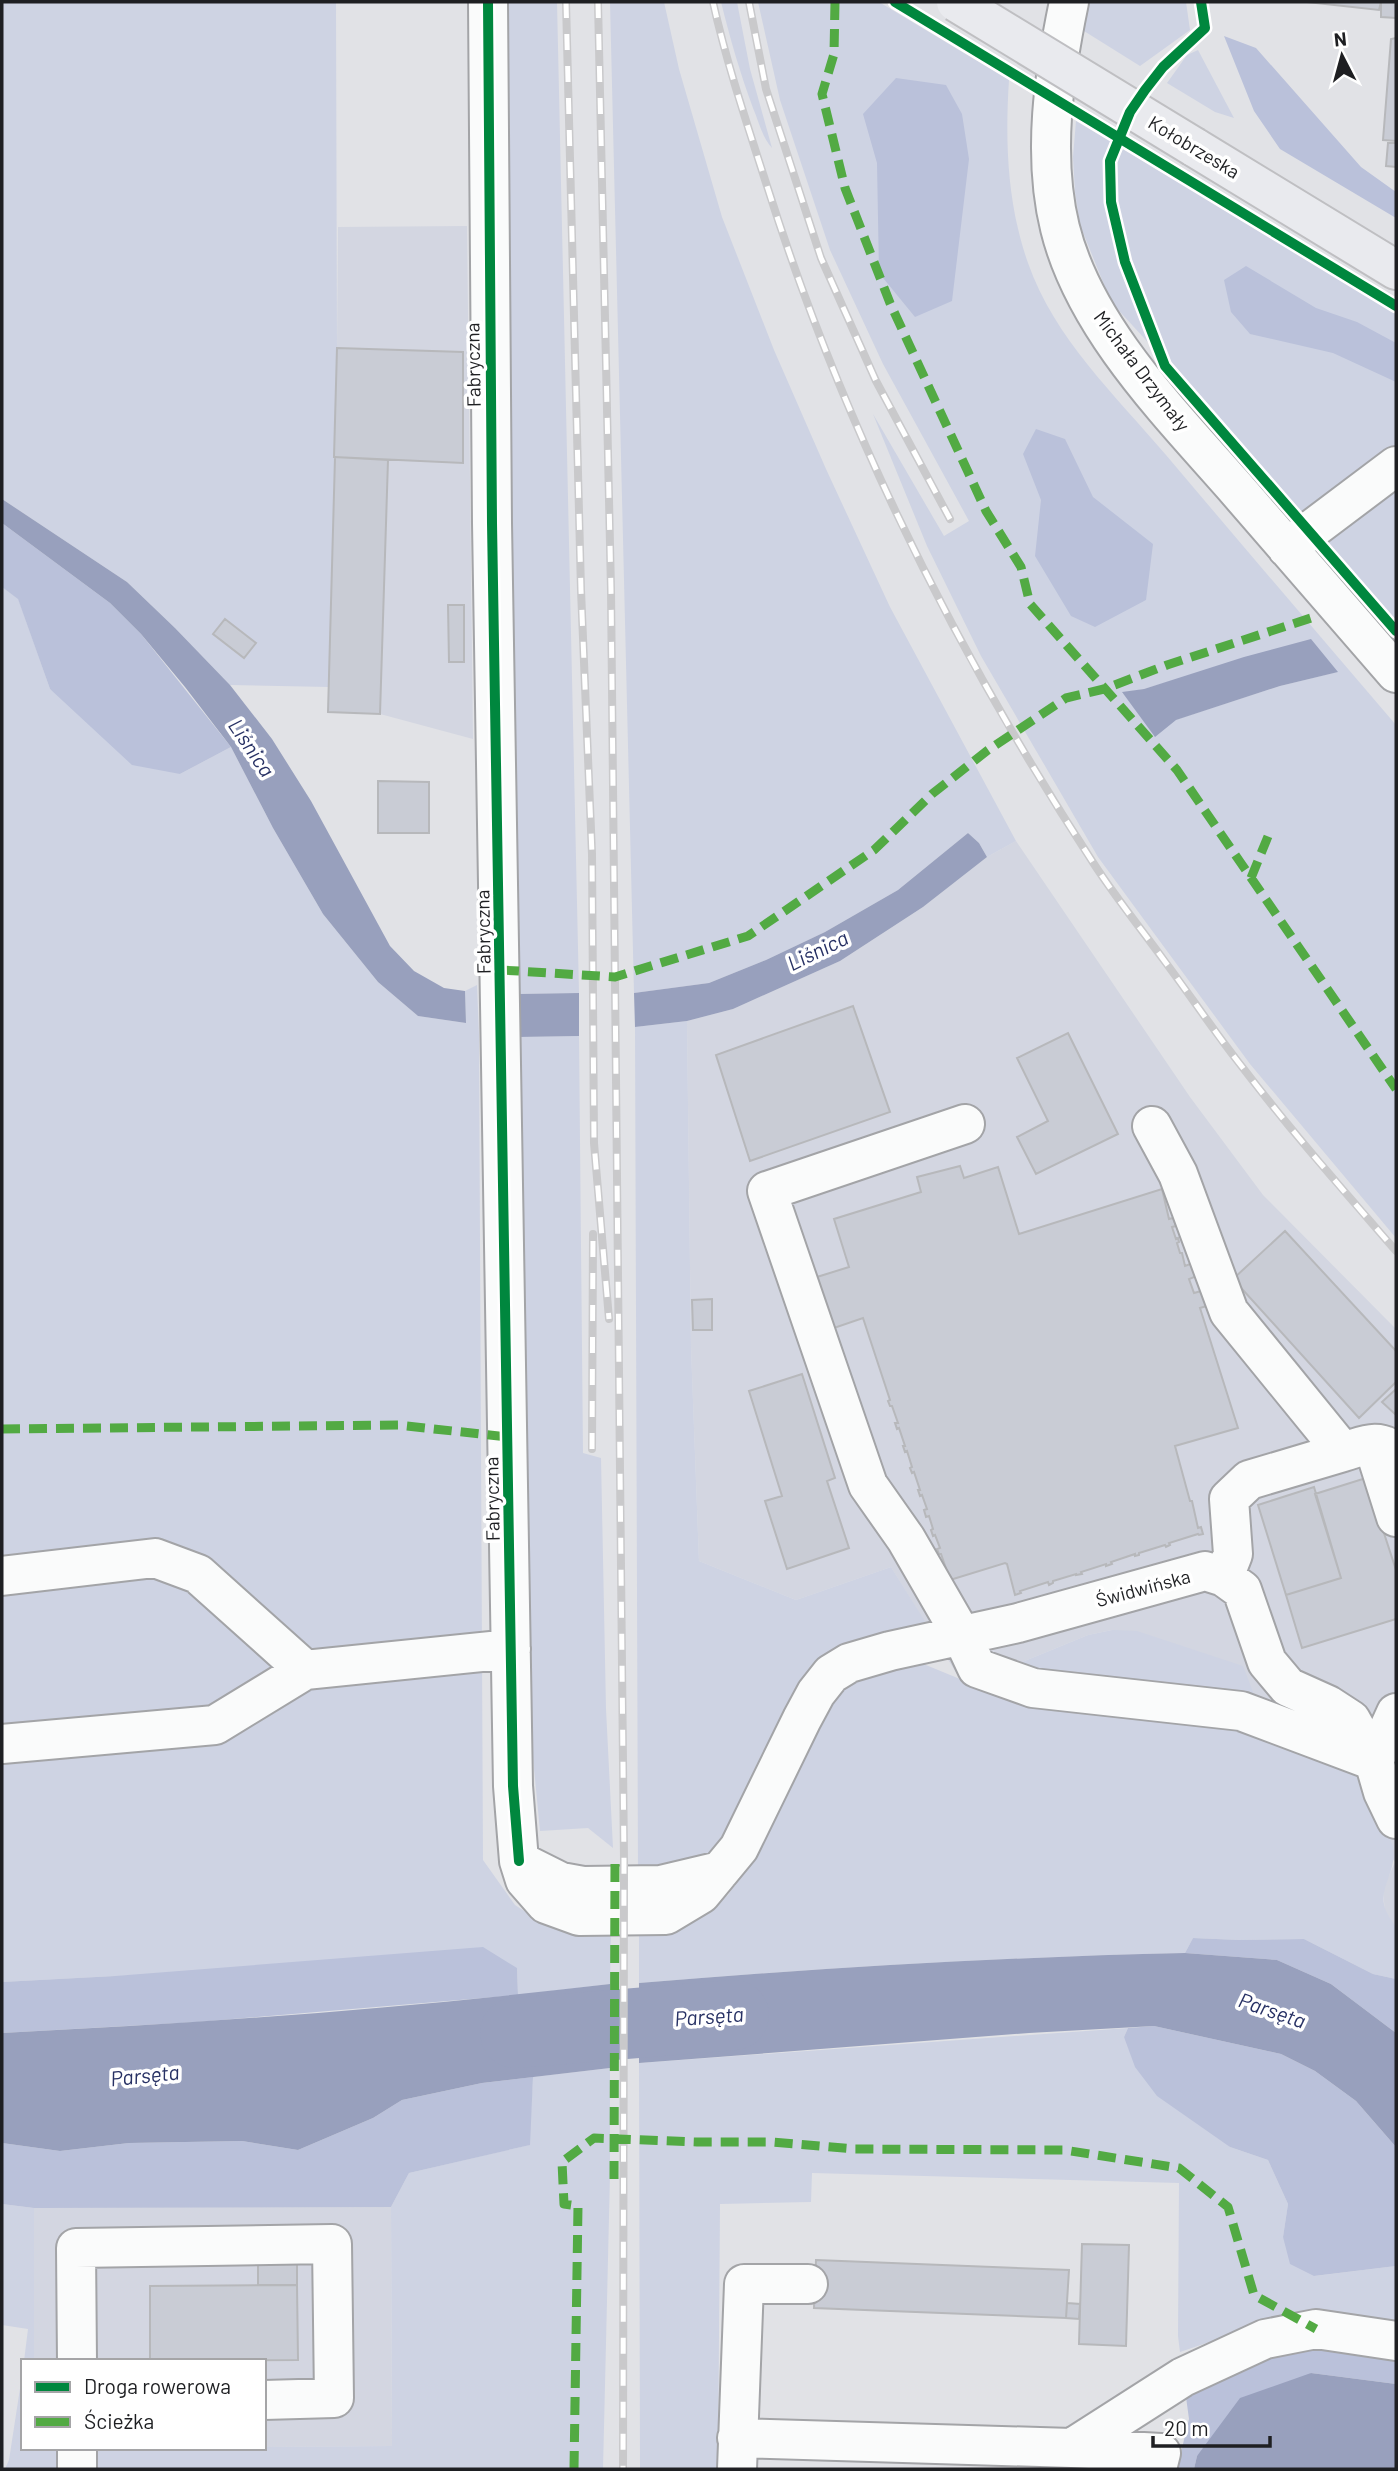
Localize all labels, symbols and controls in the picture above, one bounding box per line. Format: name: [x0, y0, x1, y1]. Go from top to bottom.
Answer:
north arrow: [1307, 21, 1377, 91]
text: N: [1333, 26, 1348, 51]
street label: Kołobrzeska: [1144, 110, 1244, 183]
street label: Michała Drzymały: [1090, 306, 1195, 436]
street label: Fabryczna: [460, 323, 485, 407]
water label: Liśnica: [224, 713, 281, 781]
street label: Fabryczna: [470, 890, 495, 974]
water label: Liśnica: [783, 924, 852, 975]
street label: Fabryczna: [479, 1457, 504, 1541]
street label: Świdwińska: [1093, 1564, 1193, 1611]
water label: Parsęta: [1236, 1986, 1309, 2033]
water label: Parsęta: [673, 2001, 744, 2030]
water label: Parsęta: [109, 2058, 181, 2091]
legend: [21, 2359, 266, 2450]
text: Droga rowerowa: [84, 2373, 231, 2398]
scale bar: [1153, 2404, 1270, 2448]
text: Ścieżka: [84, 2408, 154, 2433]
text: 20 m: [1164, 2415, 1209, 2440]

